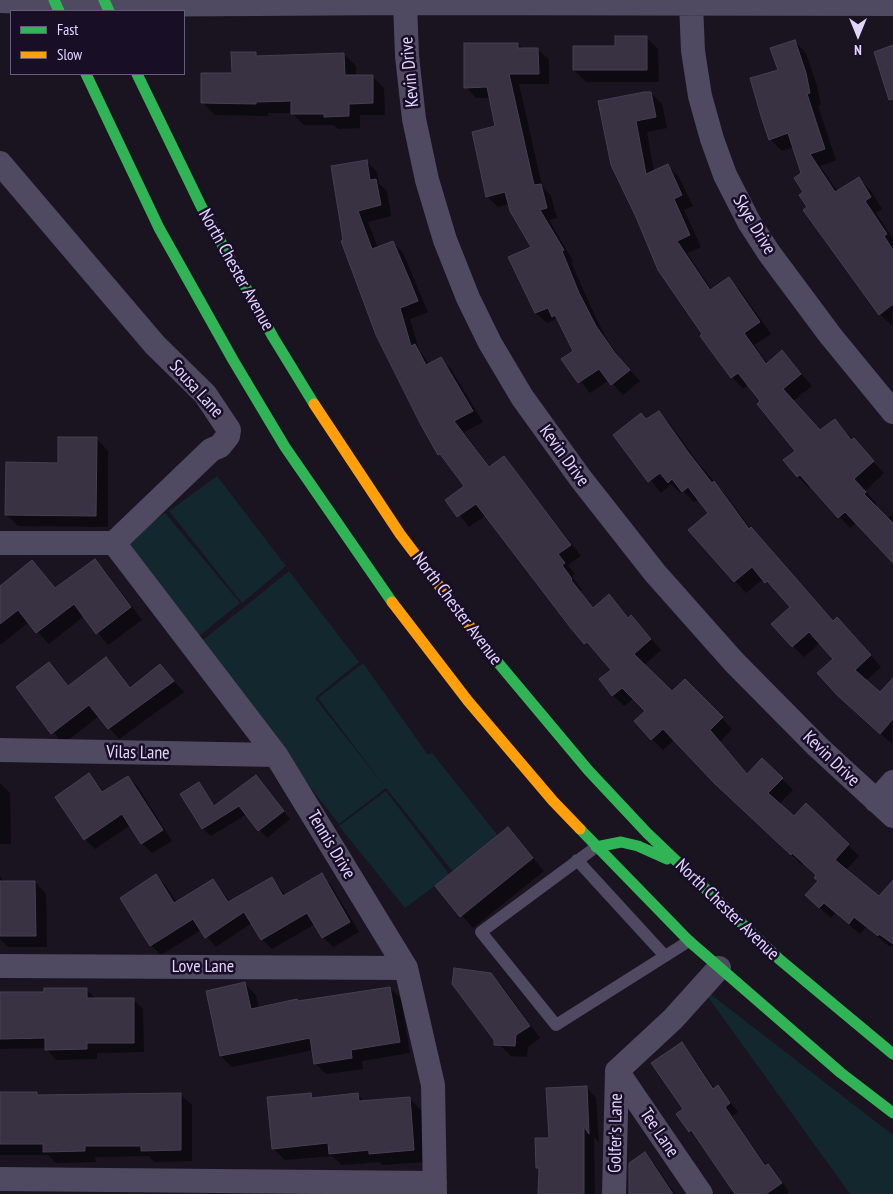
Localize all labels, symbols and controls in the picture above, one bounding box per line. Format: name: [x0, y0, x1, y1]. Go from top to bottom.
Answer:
legend: [10, 10, 185, 75]
north arrow: [833, 10, 883, 60]
text: Fast: [57, 20, 78, 39]
street label: Kevin Drive: [396, 36, 424, 108]
text: N: [854, 41, 862, 59]
text: Slow: [57, 45, 82, 64]
street label: Skye Drive: [728, 191, 780, 259]
street label: North Chester Avenue: [194, 205, 278, 335]
street label: Sousa Lane: [165, 356, 227, 422]
street label: Kevin Drive: [535, 421, 593, 491]
street label: North Chester Avenue: [408, 548, 506, 670]
street label: Kevin Drive: [798, 727, 864, 791]
street label: Vilas Lane: [106, 742, 170, 764]
street label: Tennis Drive: [302, 807, 360, 883]
street label: North Chester Avenue: [671, 855, 783, 965]
street label: Love Lane: [172, 956, 234, 978]
street label: Golfer's Lane: [605, 1093, 627, 1173]
street label: Tee Lane: [635, 1104, 683, 1162]

